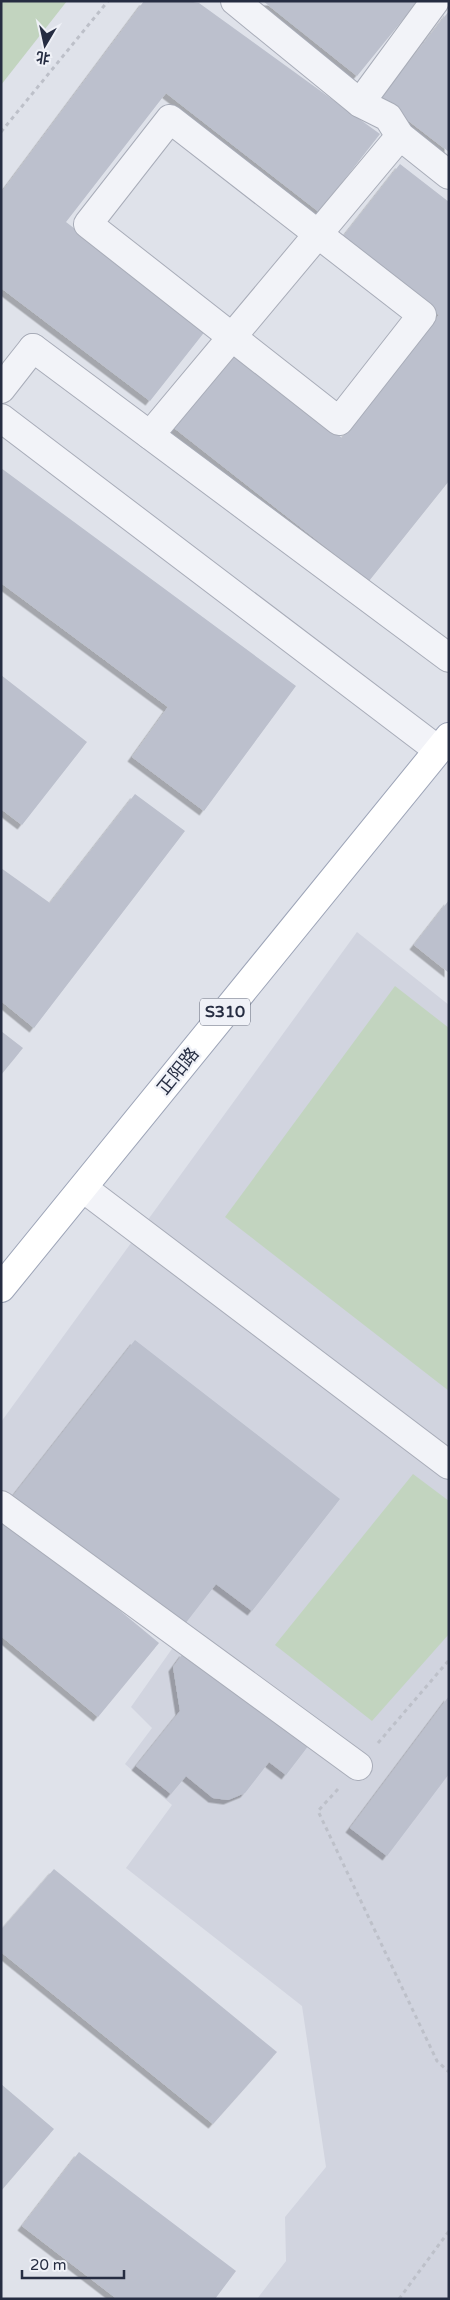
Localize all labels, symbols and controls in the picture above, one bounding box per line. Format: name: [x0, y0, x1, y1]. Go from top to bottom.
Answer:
north arrow: [20, 20, 70, 70]
text: 北: [35, 48, 51, 67]
road number: S310: [200, 999, 250, 1026]
street label: 正阳路: [152, 1043, 204, 1099]
scale bar: [22, 2248, 125, 2280]
text: 20 m: [30, 2256, 67, 2274]

